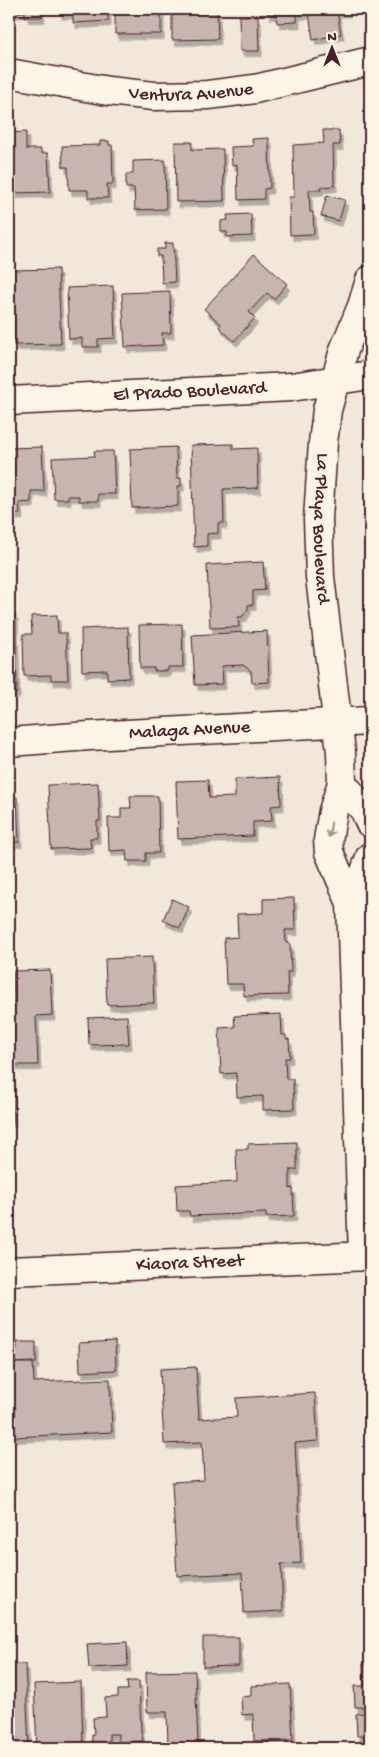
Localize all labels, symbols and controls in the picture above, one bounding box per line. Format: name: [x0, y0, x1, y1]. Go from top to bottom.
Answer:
north arrow: [306, 22, 356, 72]
text: N: [327, 29, 337, 46]
street label: Ventura Avenue: [126, 78, 255, 108]
street label: El Prado Boulevard: [113, 377, 269, 407]
street label: La Playa Boulevard: [306, 452, 335, 607]
street label: Malaga Avenue: [128, 716, 251, 745]
one-way arrow: [324, 821, 334, 837]
street label: Kiaora Street: [136, 1250, 246, 1277]

